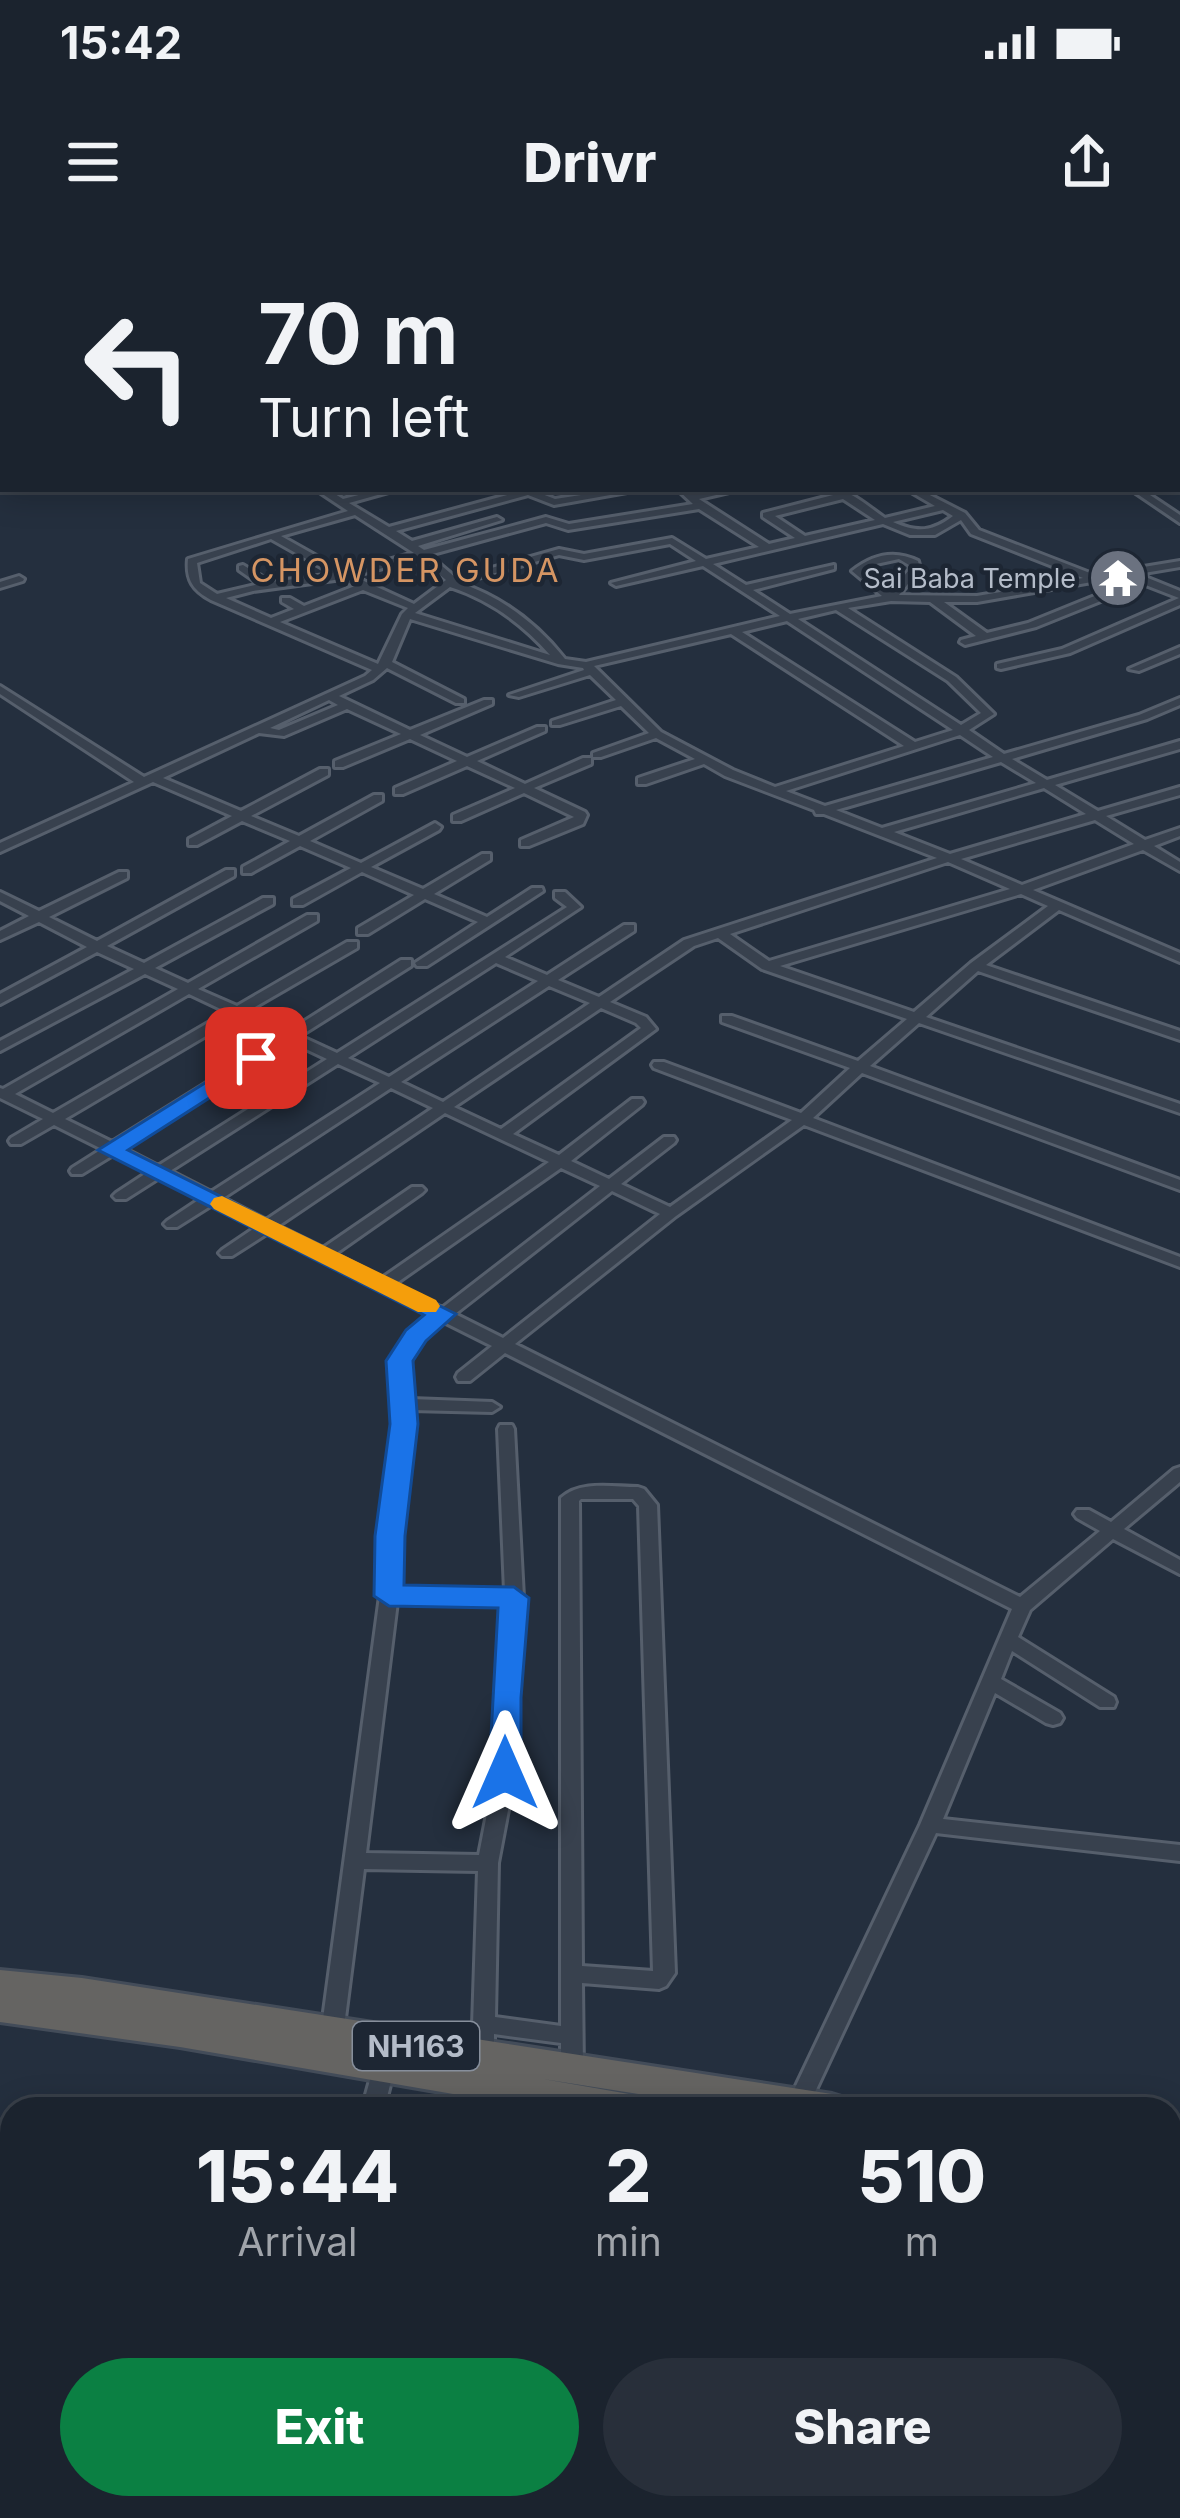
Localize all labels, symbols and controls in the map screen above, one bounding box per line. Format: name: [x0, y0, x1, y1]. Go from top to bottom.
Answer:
text: 15:42: [60, 15, 182, 70]
icon: menu: [60, 129, 126, 195]
icon: share: [1054, 129, 1120, 195]
text: Drivr: [523, 130, 657, 195]
text: 70 m: [258, 283, 459, 384]
icon: left: [60, 288, 216, 444]
text: Turn left: [258, 385, 469, 450]
temple icon: Sai Baba Temple: [1087, 547, 1149, 609]
district label: CHOWDER GUDA: [250, 550, 562, 590]
place label: Sai Baba Temple: [863, 562, 1076, 595]
pin: [205, 1007, 307, 1109]
icon: arrive: [223, 1025, 289, 1091]
position arrow: [442, 1710, 568, 1836]
road number: NH163: [353, 2022, 479, 2070]
text: 15:44: [196, 2132, 399, 2219]
text: 2: [605, 2132, 651, 2219]
text: 510: [858, 2132, 986, 2219]
text: Arrival: [238, 2218, 358, 2265]
text: min: [595, 2218, 662, 2265]
text: m: [905, 2218, 939, 2265]
button: Exit: [60, 2358, 579, 2496]
button: Share: [603, 2358, 1122, 2496]

